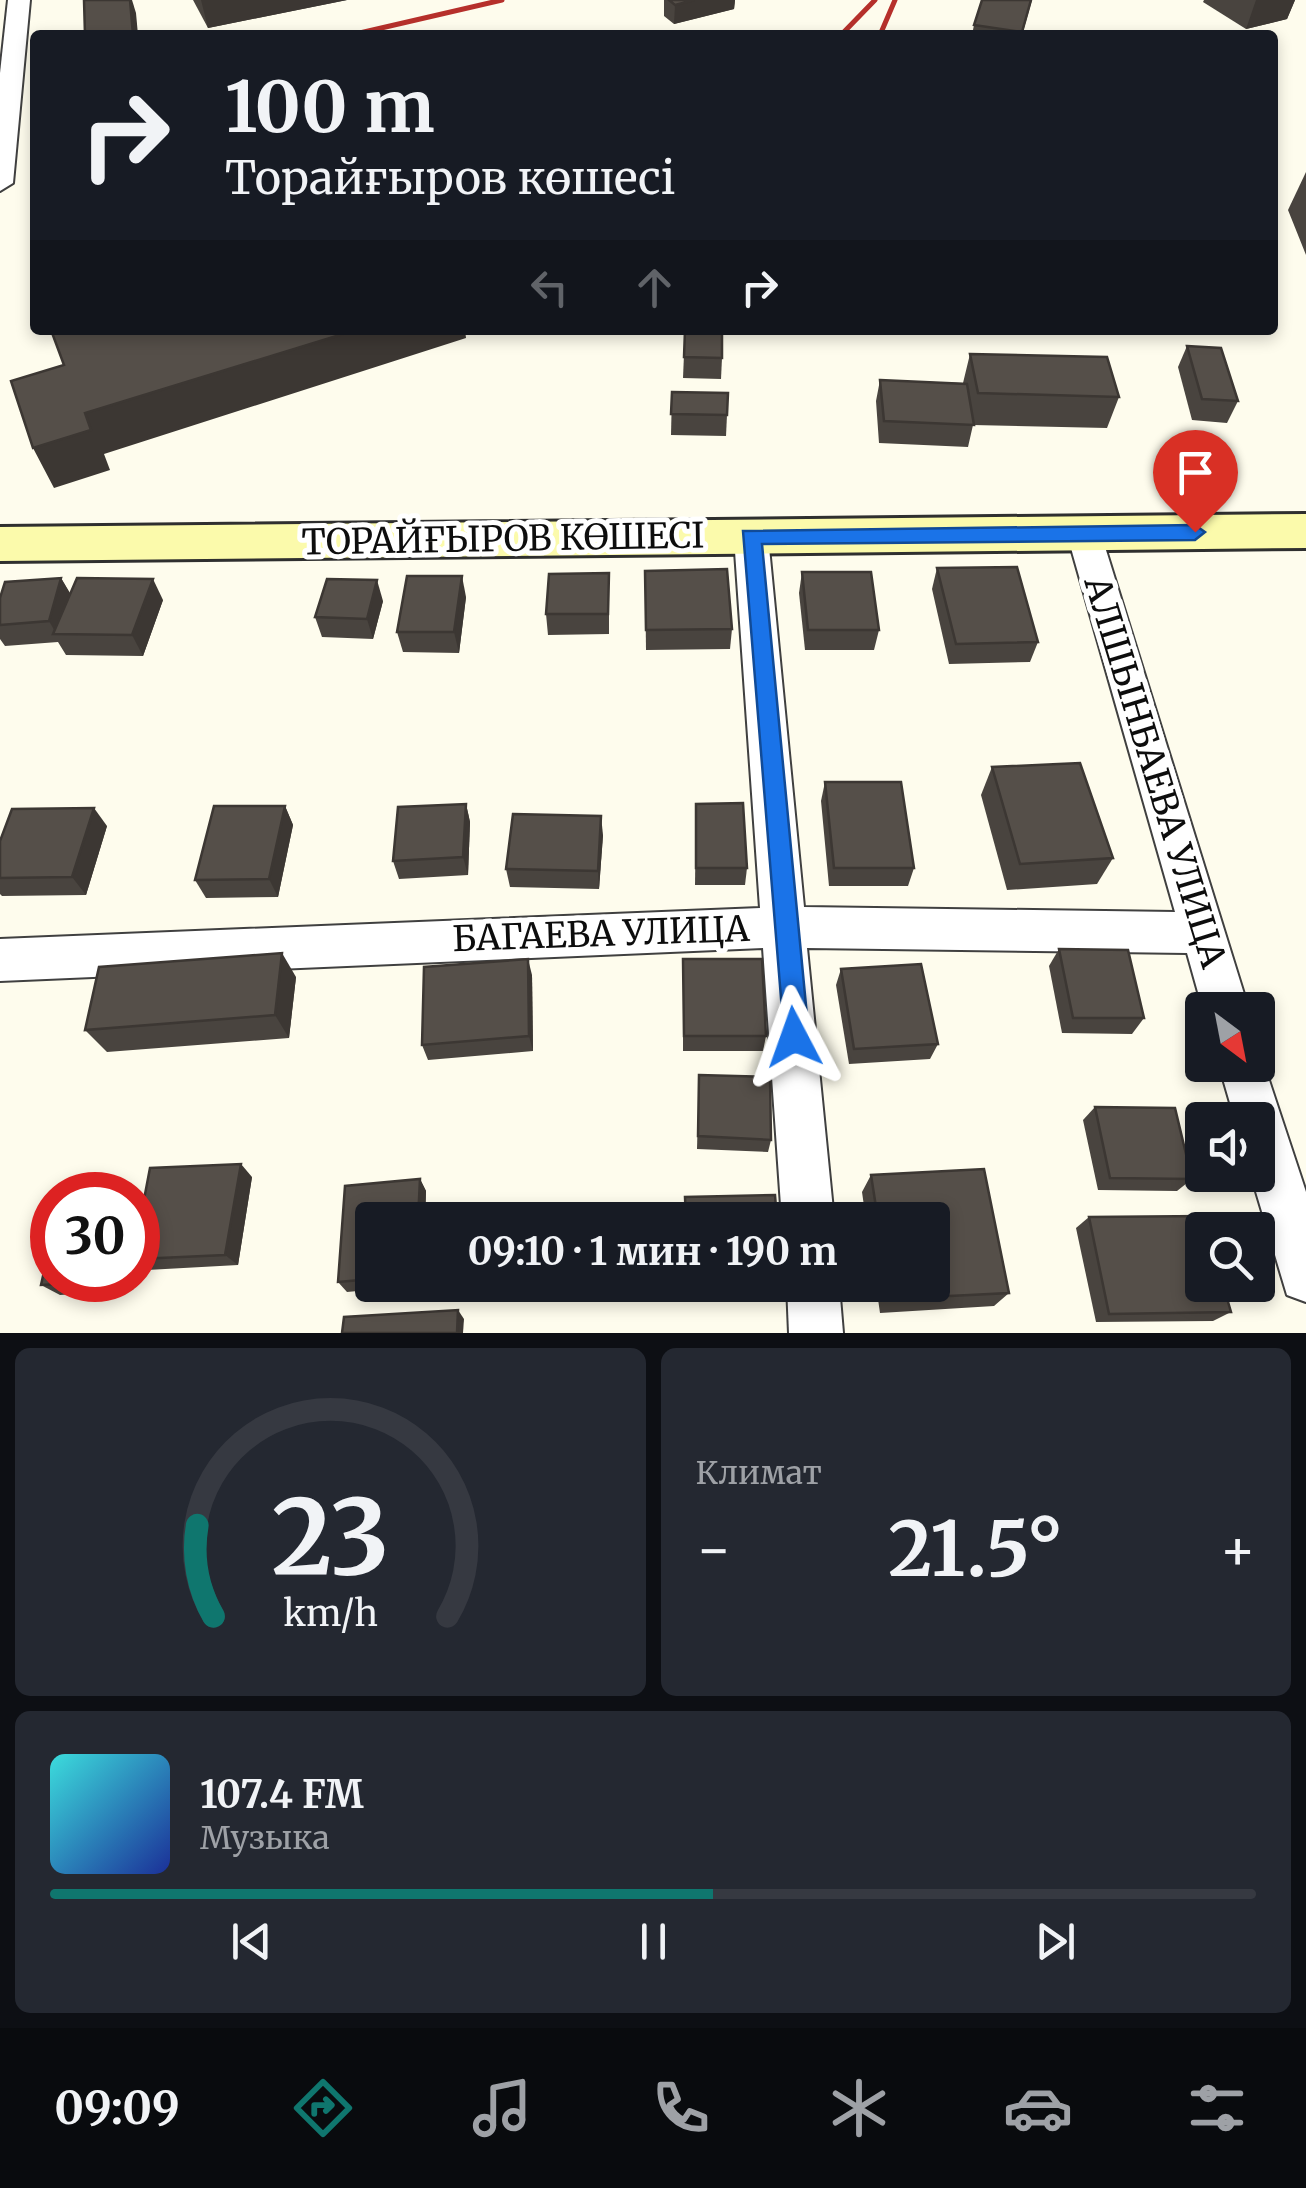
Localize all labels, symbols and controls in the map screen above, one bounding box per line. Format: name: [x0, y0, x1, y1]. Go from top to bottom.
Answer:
text: 100 m: [225, 63, 435, 151]
icon: right: [60, 70, 190, 200]
text: Торайғыров көшесі: [225, 150, 675, 206]
icon: left: [522, 260, 577, 315]
icon: ahead: [627, 260, 682, 315]
icon: right: [732, 260, 787, 315]
pin: [1153, 430, 1238, 533]
icon: arrive: [1168, 445, 1223, 500]
street label: ТОРАЙҒЫРОВ КӨШЕСІ: [301, 512, 705, 565]
street label: АЛШЫНБАЕВА УЛИЦА: [1074, 570, 1236, 973]
street label: БАГАЕВА УЛИЦА: [452, 907, 751, 961]
position arrow: [742, 985, 846, 1089]
north arrow: [1185, 992, 1275, 1082]
map controls: [1185, 992, 1275, 1302]
button: sound: [1185, 1102, 1275, 1192]
speed limit sign: 30: [30, 1172, 160, 1302]
button: search: [1185, 1212, 1275, 1302]
text: 09:10 · 1 мин · 190 m: [468, 1228, 837, 1275]
text: Климат: [696, 1453, 822, 1493]
text: 23: [271, 1472, 389, 1602]
text: 21.5°: [888, 1502, 1063, 1596]
text: −: [696, 1515, 732, 1584]
text: +: [1219, 1515, 1256, 1584]
text: km/h: [283, 1591, 378, 1636]
text: 107.4 FM: [200, 1771, 364, 1818]
text: Музыка: [200, 1818, 330, 1858]
icon: previous: [224, 1914, 279, 1969]
icon: pause: [626, 1914, 681, 1969]
icon: next: [1028, 1914, 1083, 1969]
icon: directions: [288, 2073, 358, 2143]
icon: music: [467, 2073, 537, 2143]
icon: phone: [646, 2073, 716, 2143]
icon: climate: [824, 2073, 894, 2143]
icon: car: [1003, 2073, 1073, 2143]
icon: filters: [1182, 2073, 1252, 2143]
text: 09:09: [54, 2080, 180, 2136]

